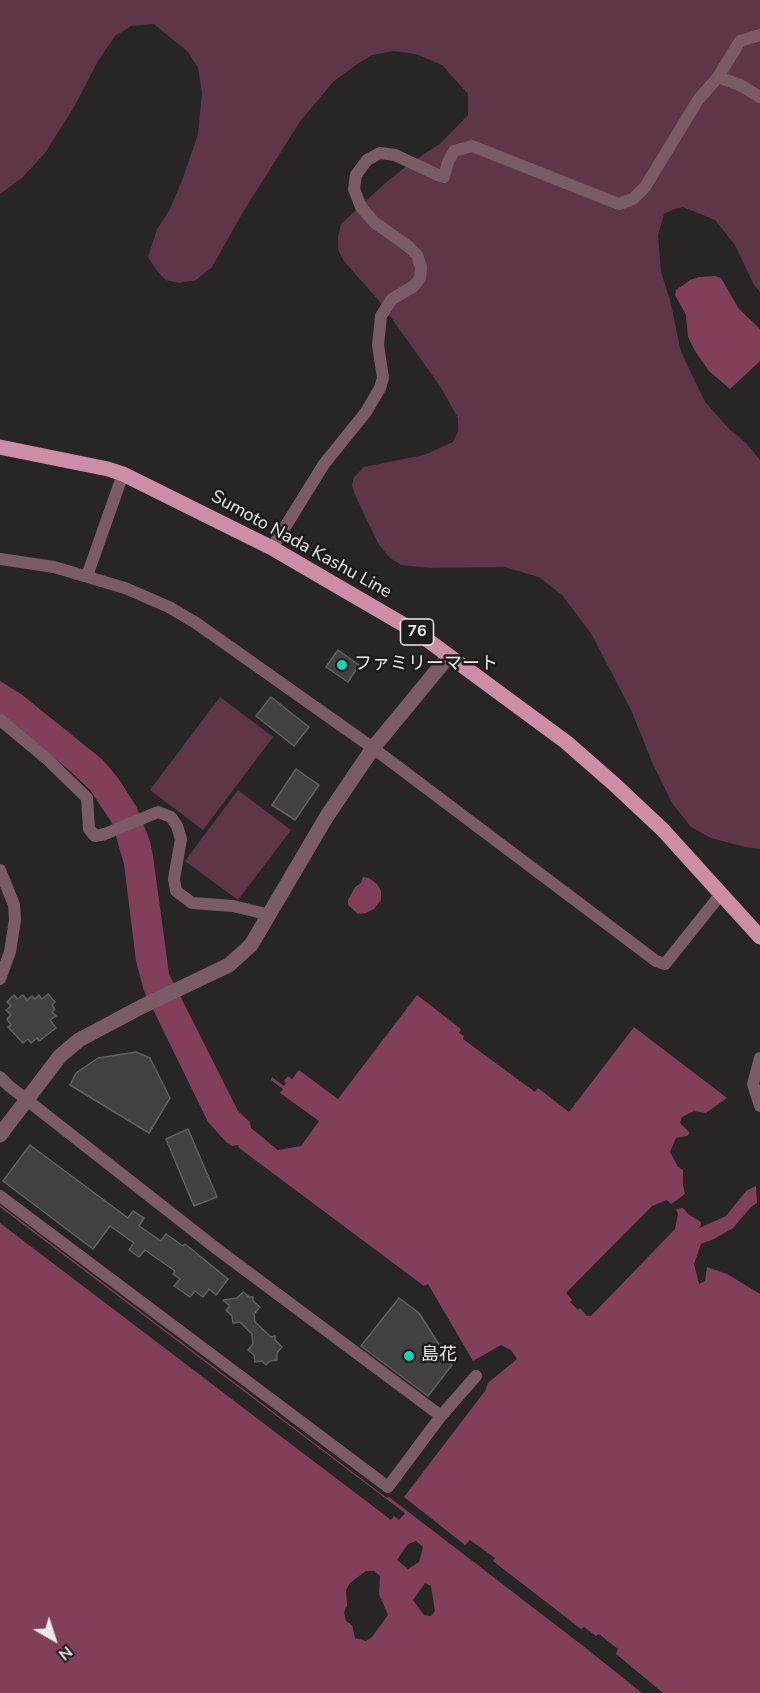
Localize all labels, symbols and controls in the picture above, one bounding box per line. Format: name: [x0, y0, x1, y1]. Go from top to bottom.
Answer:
street label: Sumoto Nada Kashu Line: [207, 486, 395, 604]
road number: 76: [400, 619, 434, 645]
place label: ファミリーマート: [354, 654, 498, 676]
marker: ファミリーマート: [335, 658, 349, 672]
place label: 島花: [421, 1345, 457, 1367]
marker: 島花: [402, 1349, 416, 1363]
north arrow: [24, 1609, 84, 1669]
text: N: [54, 1641, 77, 1665]

